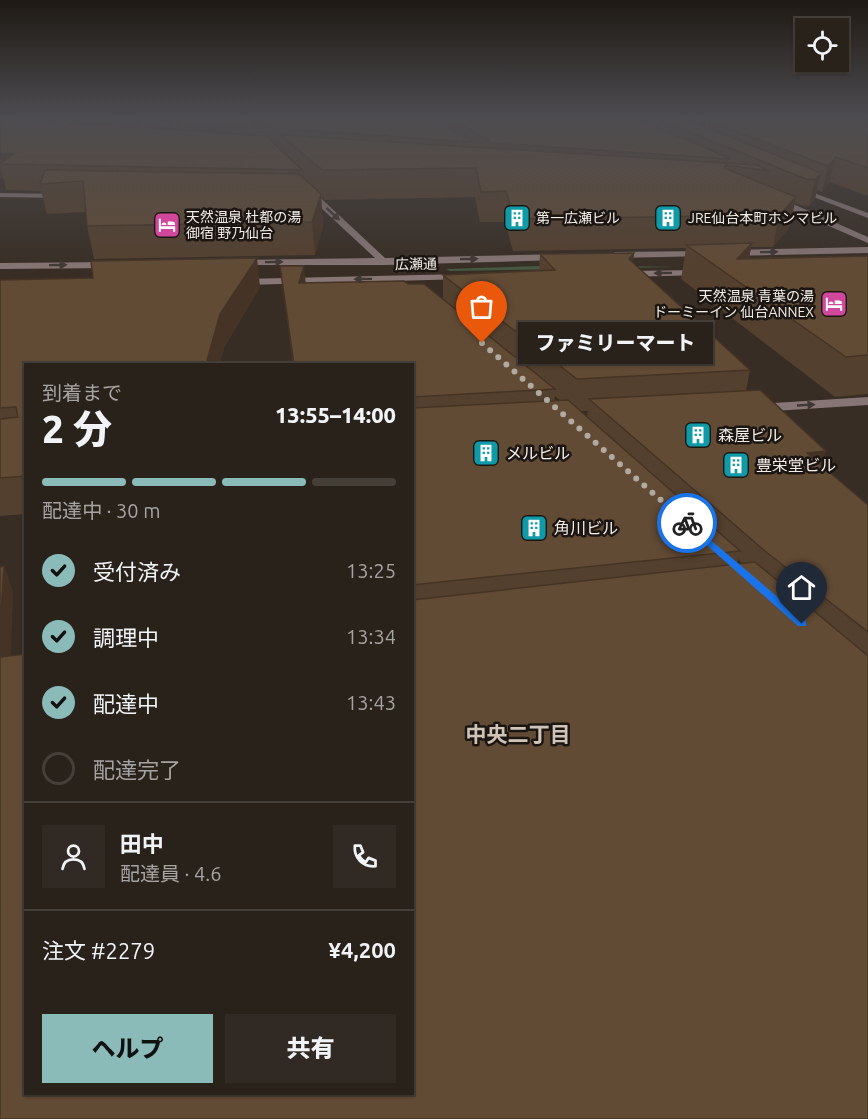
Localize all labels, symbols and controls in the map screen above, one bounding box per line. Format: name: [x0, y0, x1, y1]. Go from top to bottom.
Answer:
map controls: [795, 18, 849, 72]
button: locate: [795, 18, 849, 72]
building icon: 第一広瀬ビル: [502, 203, 532, 233]
building icon: JRE仙台本町ホンマビル: [653, 203, 683, 233]
one-way arrow: [326, 207, 340, 221]
place label: 天然温泉 杜都の湯 御宿 野乃仙台: [186, 209, 301, 241]
hotel icon: 天然温泉 杜都の湯 御宿 野乃仙台: [152, 210, 182, 240]
place label: 第一広瀬ビル: [536, 210, 620, 226]
place label: JRE仙台本町ホンマビル: [688, 210, 837, 226]
one-way arrow: [760, 247, 779, 257]
one-way arrow: [460, 254, 479, 263]
street label: 広瀬通: [395, 256, 437, 272]
one-way arrow: [265, 257, 284, 267]
one-way arrow: [49, 261, 68, 270]
one-way arrow: [653, 268, 672, 278]
one-way arrow: [353, 274, 372, 284]
pin: [456, 281, 507, 343]
place label: 天然温泉 青葉の湯 ドーミーイン 仙台ANNEX: [653, 288, 814, 320]
hotel icon: 天然温泉 青葉の湯 ドーミーイン 仙台ANNEX: [819, 289, 849, 319]
icon: bag: [465, 290, 498, 323]
callout: ファミリーマート: [518, 322, 713, 364]
text: ファミリーマート: [536, 331, 696, 354]
text: 到着まで: [42, 381, 122, 404]
one-way arrow: [797, 400, 816, 410]
text: 13:55–14:00: [275, 402, 396, 427]
text: 2 分: [42, 407, 112, 450]
building icon: 森屋ビル: [683, 420, 713, 450]
place label: 森屋ビル: [718, 426, 782, 444]
building icon: メルビル: [471, 438, 501, 468]
place label: メルビル: [506, 444, 570, 462]
building icon: 豊栄堂ビル: [721, 450, 751, 480]
place label: 豊栄堂ビル: [756, 456, 836, 474]
courier: [657, 493, 717, 553]
text: 配達中 · 30 m: [42, 499, 160, 522]
icon: bike: [671, 507, 704, 540]
building icon: 角川ビル: [519, 513, 549, 543]
place label: 角川ビル: [554, 519, 618, 537]
icon: check: [42, 554, 75, 587]
text: 受付済み: [93, 559, 181, 584]
text: 13:25: [346, 559, 396, 582]
pin: [776, 562, 827, 624]
icon: home: [785, 571, 818, 604]
icon: check: [42, 620, 75, 653]
text: 調理中: [93, 625, 159, 650]
text: 13:34: [346, 625, 396, 648]
icon: check: [42, 686, 75, 719]
text: 配達中: [93, 691, 159, 716]
text: 13:43: [346, 691, 396, 714]
district label: 中央二丁目: [466, 722, 571, 746]
text: 配達完了: [93, 757, 181, 782]
button: person: [42, 825, 105, 888]
button: phone: [333, 825, 396, 888]
text: 田中: [120, 831, 164, 856]
text: 配達員 · 4.6: [120, 862, 222, 885]
text: ¥4,200: [329, 937, 396, 962]
text: 注文 #2279: [42, 938, 155, 963]
button: ヘルプ: [42, 1014, 213, 1083]
button: 共有: [225, 1014, 396, 1083]

